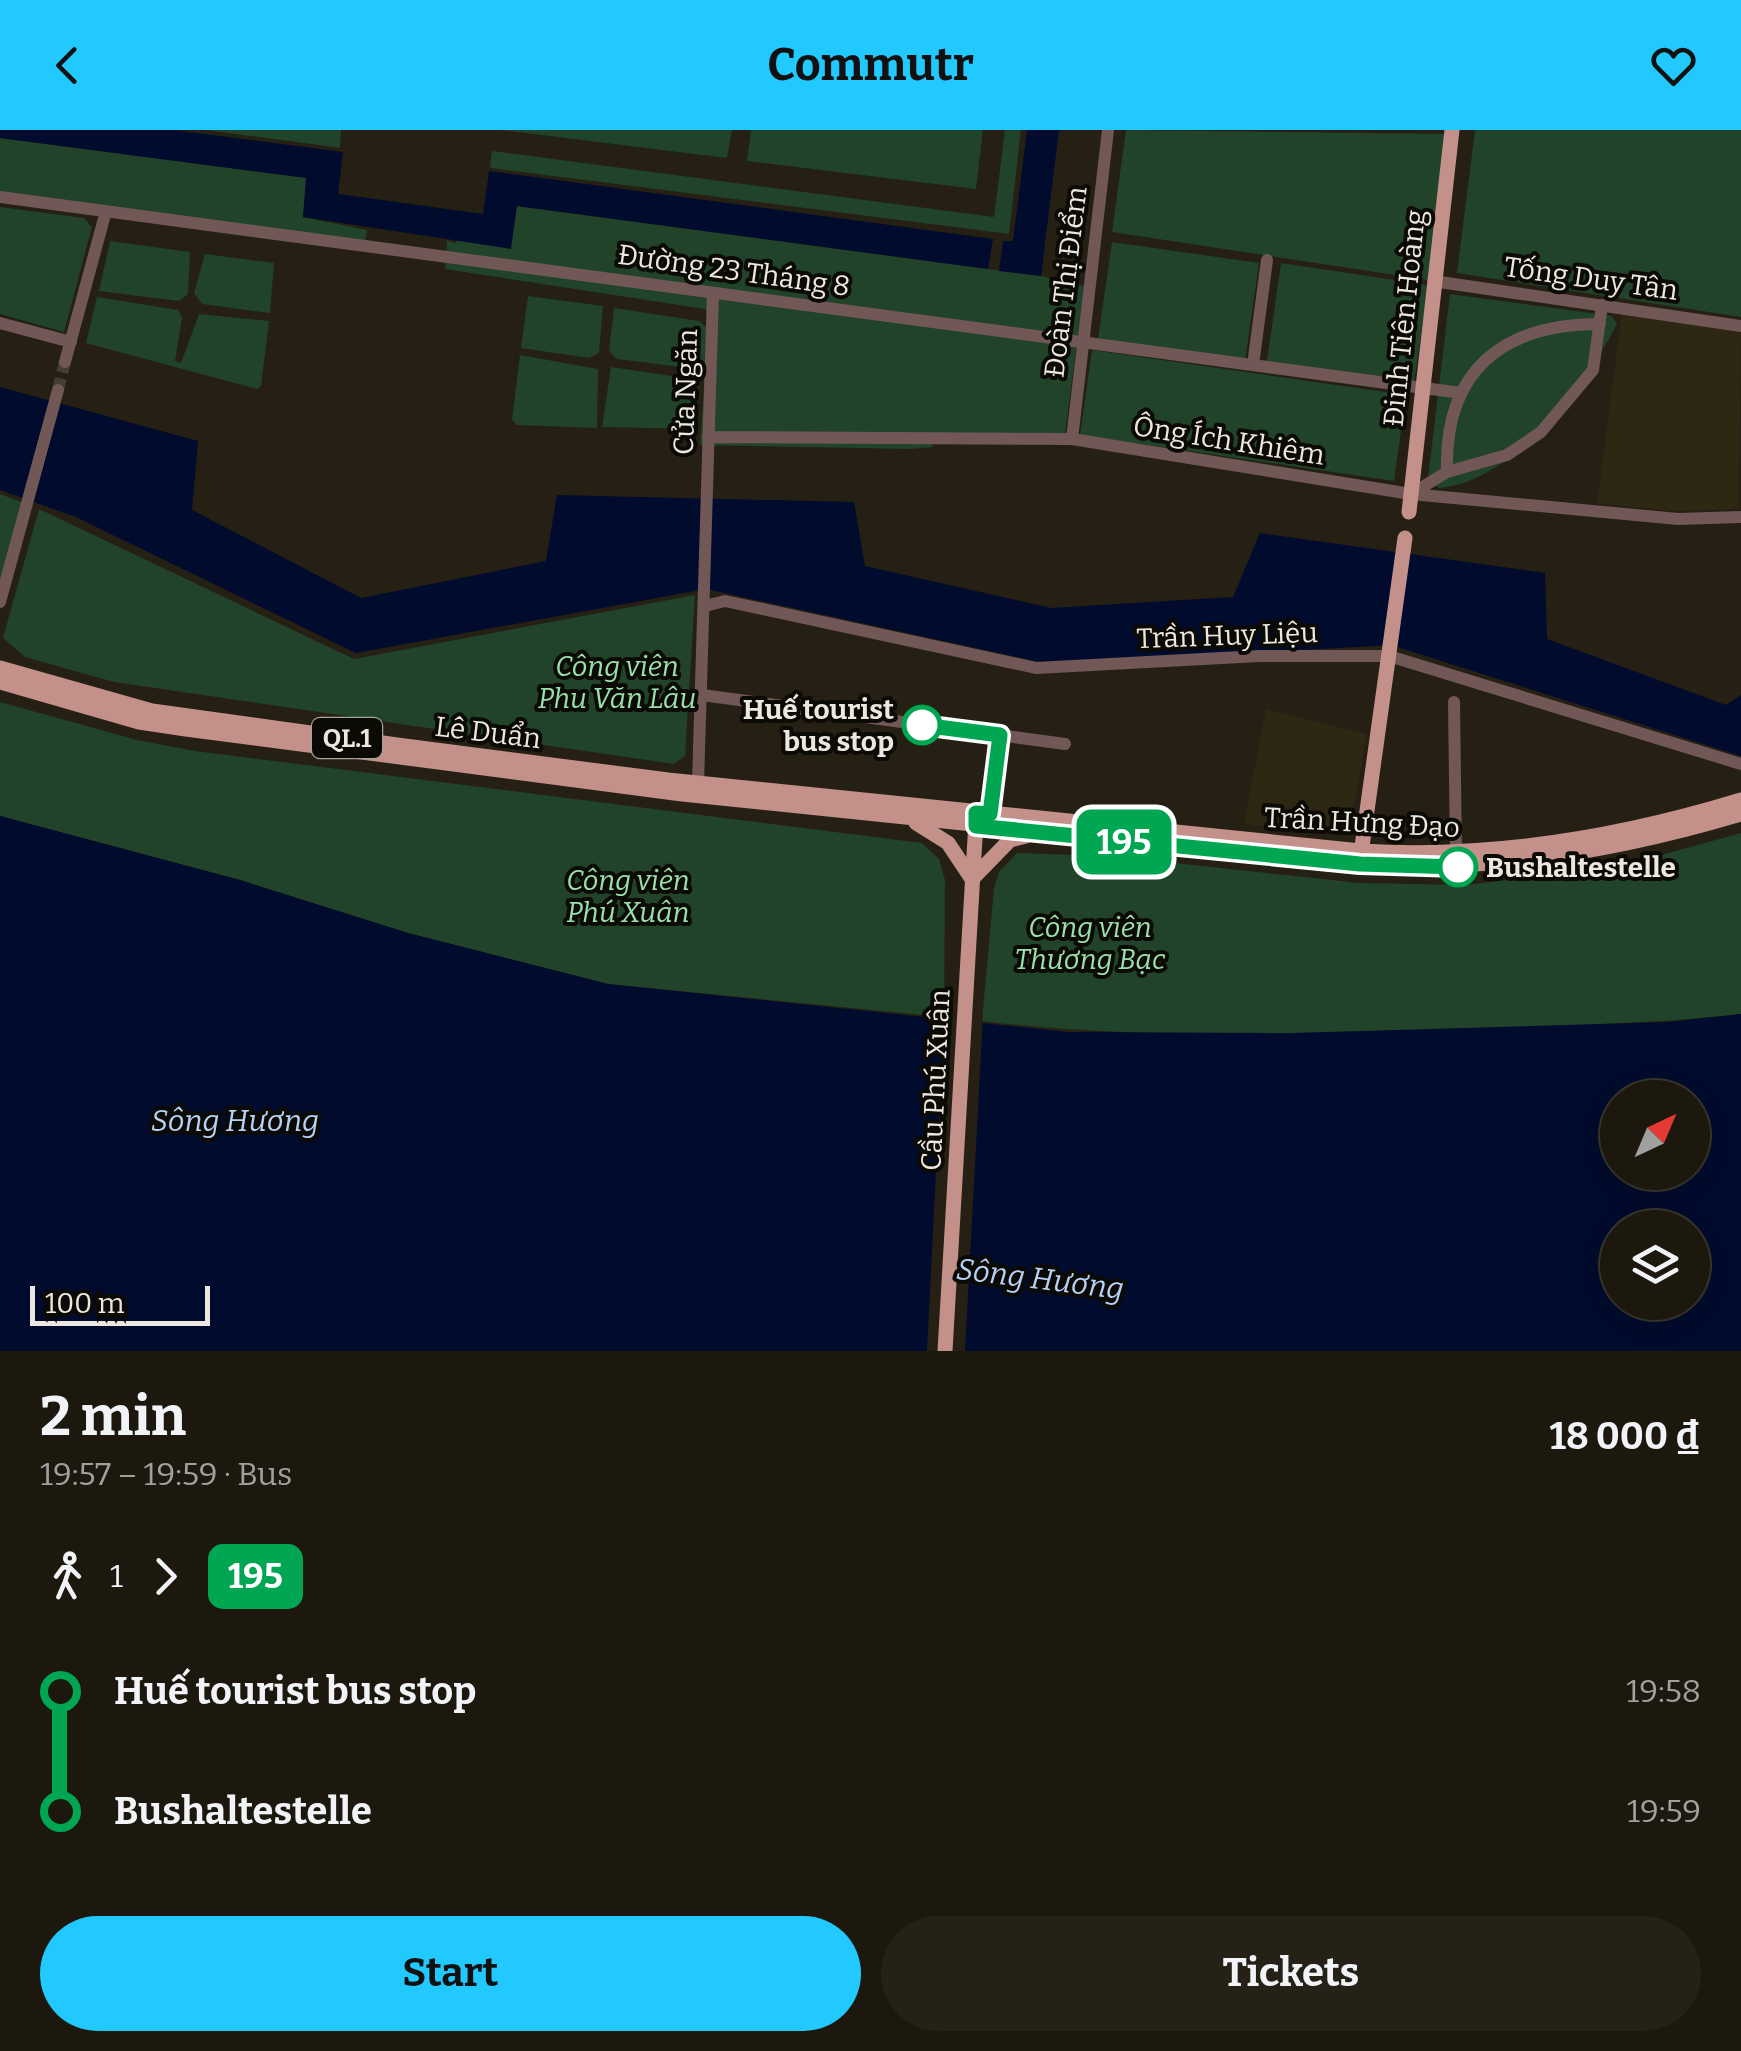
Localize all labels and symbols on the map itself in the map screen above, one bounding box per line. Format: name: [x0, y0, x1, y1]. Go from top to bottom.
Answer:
street label: Đoàn Thị Điểm: [1037, 184, 1094, 379]
street label: Đinh Tiên Hoàng: [1377, 208, 1432, 428]
street label: Đường 23 Tháng 8: [616, 238, 852, 303]
street label: Tống Duy Tân: [1502, 250, 1680, 307]
street label: Cửa Ngăn: [667, 328, 704, 456]
street label: Ông Ích Khiêm: [1131, 408, 1327, 472]
street label: Trần Huy Liệu: [1136, 616, 1318, 655]
park label: Công viên Phu Văn Lâu: [538, 650, 696, 715]
place label: Huế tourist bus stop: [743, 693, 894, 758]
marker: Huế tourist bus stop: [903, 706, 941, 744]
street label: Lê Duẩn: [433, 710, 543, 755]
road number: QL.1: [312, 718, 382, 758]
street label: Trần Hưng Đạo: [1263, 801, 1461, 844]
line badge: 195: [1066, 810, 1182, 874]
marker: Bushaltestelle: [1439, 848, 1477, 886]
place label: Bushaltestelle: [1486, 851, 1676, 884]
park label: Công viên Phú Xuân: [566, 864, 690, 929]
park label: Công viên Thương Bạc: [1015, 911, 1166, 976]
street label: Cầu Phú Xuân: [914, 988, 957, 1172]
north arrow: [1600, 1080, 1710, 1190]
water label: Sông Hương: [151, 1103, 319, 1139]
water label: Sông Hương: [954, 1251, 1126, 1307]
scale bar: [30, 1281, 210, 1326]

